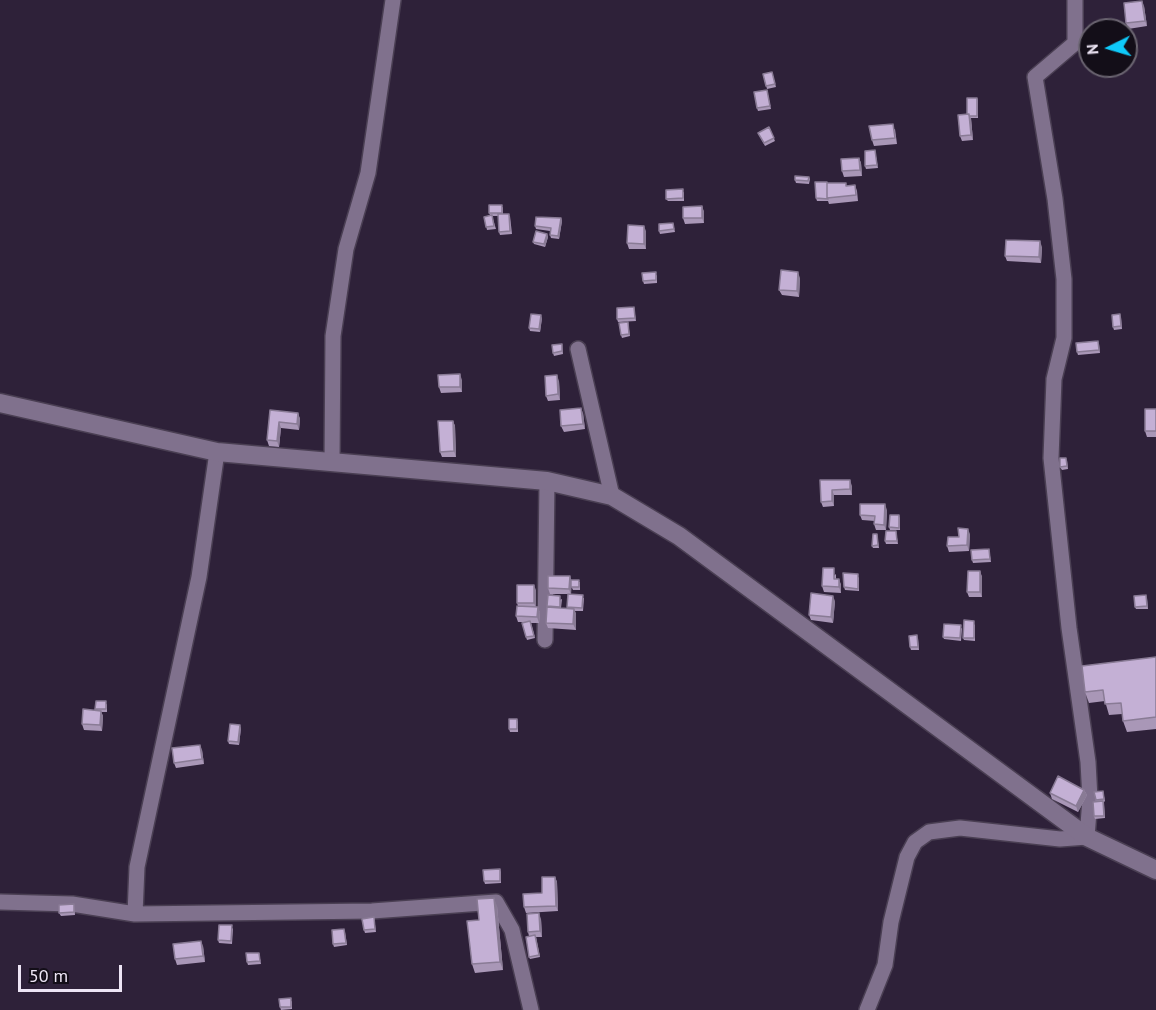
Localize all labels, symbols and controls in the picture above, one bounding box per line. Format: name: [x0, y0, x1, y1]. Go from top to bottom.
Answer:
north arrow: [1078, 18, 1138, 78]
text: N: [1082, 43, 1102, 56]
scale bar: [21, 953, 124, 991]
text: 50 m: [29, 964, 68, 987]

